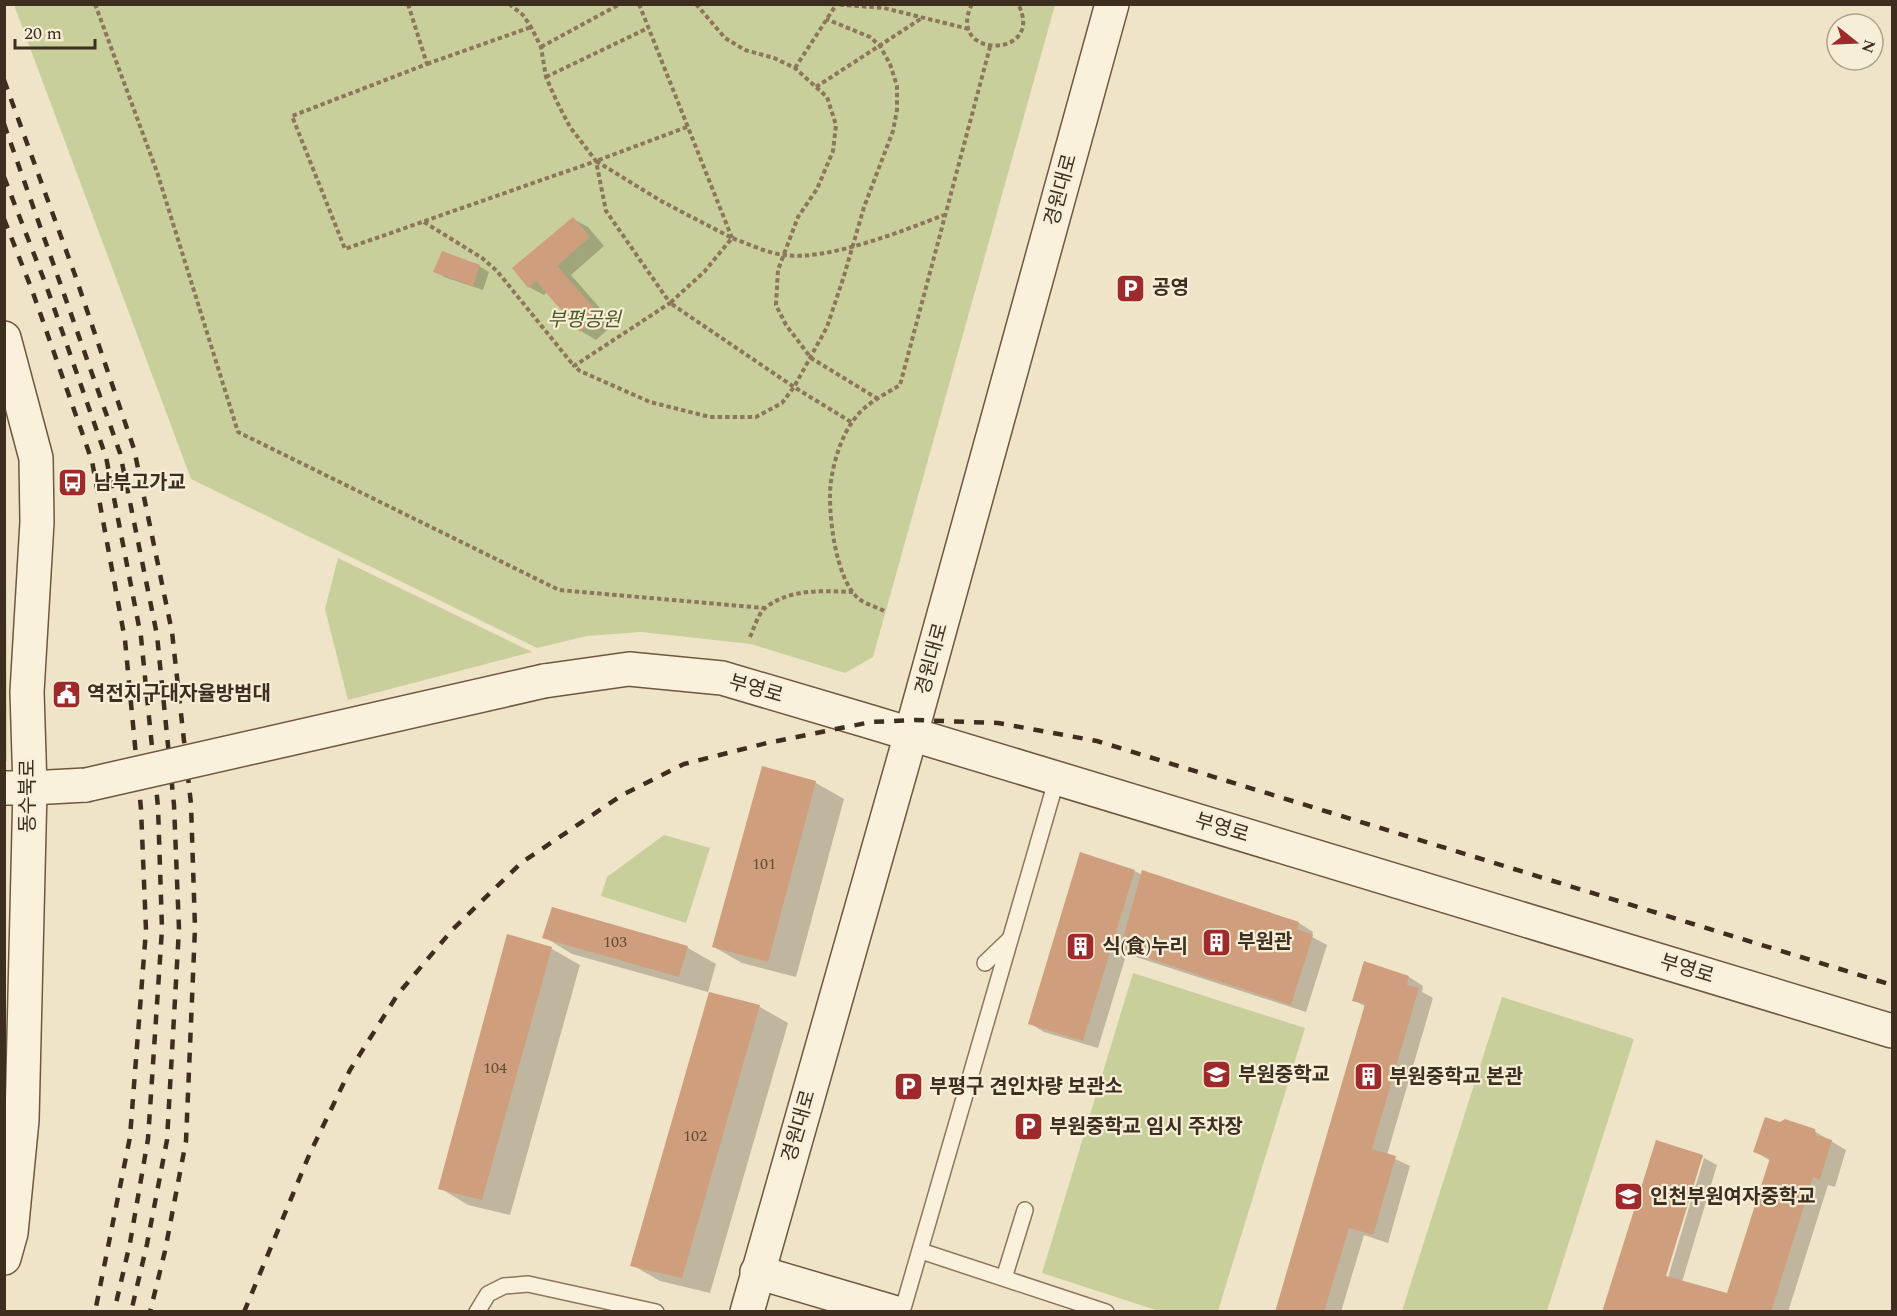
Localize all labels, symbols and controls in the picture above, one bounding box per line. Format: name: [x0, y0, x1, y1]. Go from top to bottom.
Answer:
scale bar: [15, 12, 94, 50]
north arrow: [1825, 12, 1885, 72]
text: 20 m: [24, 20, 62, 47]
text: N: [1855, 36, 1882, 56]
street label: 경원대로: [1037, 151, 1085, 229]
parking icon: 공영: [1115, 272, 1147, 304]
place label: 공영: [1152, 273, 1189, 303]
park label: 부평공원: [547, 305, 622, 335]
bus stop icon: 남부고가교: [57, 467, 89, 499]
place label: 남부고가교: [94, 468, 186, 498]
street label: 경원대로: [908, 620, 956, 698]
street label: 부영로: [725, 667, 787, 711]
public building icon: 역전지구대자율방범대: [50, 678, 82, 710]
place label: 역전지구대자율방범대: [87, 679, 271, 709]
street label: 동수북로: [13, 759, 43, 833]
street label: 부영로: [1191, 806, 1253, 850]
house number: 101: [752, 852, 776, 876]
building icon: 부원관: [1200, 926, 1232, 958]
place label: 부원관: [1237, 927, 1293, 957]
house number: 103: [603, 930, 627, 954]
building icon: 식(食)누리: [1065, 931, 1097, 963]
place label: 식(食)누리: [1102, 932, 1188, 962]
street label: 부영로: [1656, 947, 1718, 991]
house number: 104: [483, 1056, 507, 1080]
school or university icon: 부원중학교: [1201, 1059, 1233, 1091]
place label: 부원중학교: [1238, 1060, 1330, 1090]
building icon: 부원중학교 본관: [1352, 1061, 1384, 1093]
place label: 부원중학교 본관: [1389, 1062, 1523, 1092]
parking icon: 부평구 견인차량 보관소: [892, 1071, 924, 1103]
place label: 부평구 견인차량 보관소: [929, 1072, 1123, 1102]
street label: 경원대로: [774, 1086, 824, 1166]
parking icon: 부원중학교 임시 주차장: [1012, 1111, 1044, 1143]
place label: 부원중학교 임시 주차장: [1049, 1112, 1243, 1142]
house number: 102: [683, 1124, 707, 1148]
school or university icon: 인천부원여자중학교: [1613, 1181, 1645, 1213]
place label: 인천부원여자중학교: [1650, 1182, 1816, 1212]

